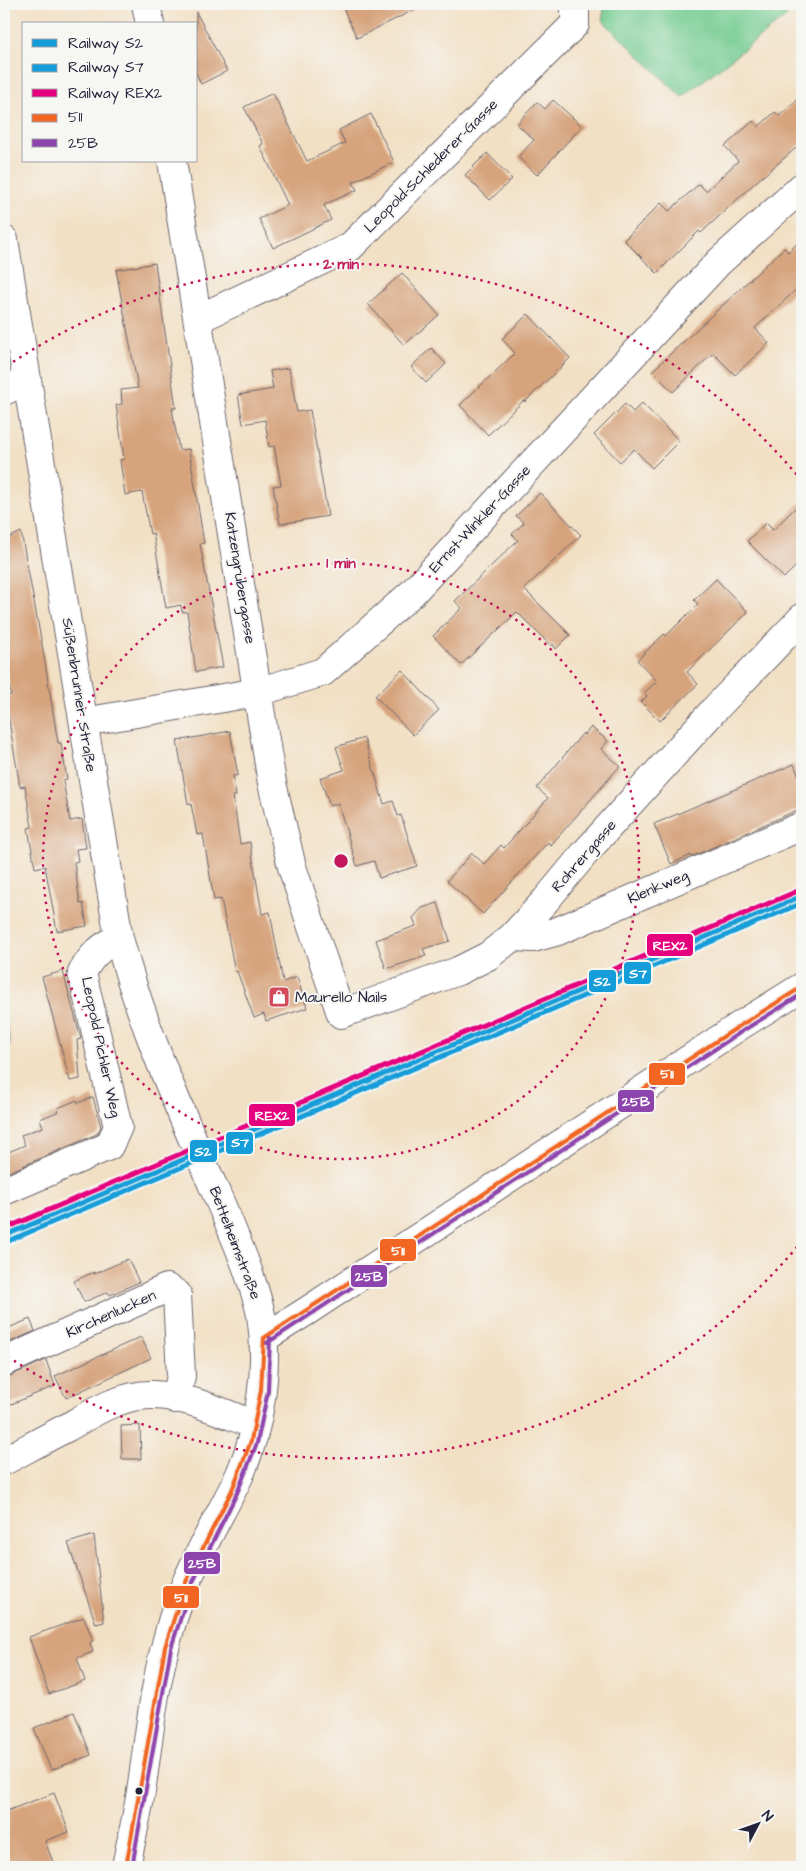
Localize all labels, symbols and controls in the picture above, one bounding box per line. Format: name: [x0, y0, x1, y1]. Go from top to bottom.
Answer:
legend: [22, 22, 198, 162]
text: Railway S2: [68, 33, 144, 55]
text: Railway S7: [68, 57, 144, 79]
text: Railway REX2: [68, 83, 163, 105]
street label: Leopold-Schlederer-Gasse: [359, 94, 503, 238]
text: 511: [68, 107, 83, 128]
text: 25B: [68, 133, 98, 154]
text: 2 min: [322, 254, 360, 275]
street label: Ernst-Winkler-Gasse: [424, 460, 536, 578]
street label: Katzengrubergasse: [218, 511, 261, 645]
text: 1 min: [326, 553, 356, 574]
street label: Süßenbrunner Straße: [56, 616, 102, 774]
street label: Rohrergasse: [547, 815, 622, 897]
centre of rings: [332, 852, 350, 870]
street label: Klenkweg: [624, 865, 692, 910]
line badge: REX2: [646, 933, 694, 957]
text: REX2: [653, 936, 688, 956]
line badge: S7: [623, 961, 652, 985]
text: S7: [628, 964, 647, 984]
line badge: S2: [588, 969, 617, 993]
text: S2: [592, 972, 611, 992]
street label: Leopold Pichler Weg: [75, 975, 126, 1120]
shop icon: Maurello Nails: [267, 985, 291, 1009]
place label: Maurello Nails: [295, 987, 388, 1008]
line badge: 511: [648, 1062, 686, 1086]
text: 511: [660, 1064, 674, 1084]
line badge: 25B: [617, 1089, 655, 1113]
text: 25B: [621, 1092, 650, 1112]
line badge: REX2: [248, 1103, 296, 1127]
text: REX2: [255, 1106, 290, 1126]
line badge: S7: [225, 1131, 254, 1155]
text: S7: [230, 1133, 249, 1153]
line badge: S2: [189, 1139, 218, 1163]
text: S2: [193, 1142, 212, 1162]
street label: Bettelheimstraße: [204, 1184, 266, 1302]
line badge: 511: [379, 1238, 417, 1262]
text: 511: [391, 1241, 405, 1261]
line badge: 25B: [350, 1264, 388, 1288]
text: 25B: [354, 1267, 383, 1287]
street label: Kirchenlucken: [63, 1285, 160, 1343]
line badge: 25B: [183, 1551, 221, 1575]
text: 25B: [187, 1554, 216, 1574]
line badge: 511: [162, 1585, 200, 1609]
text: 511: [174, 1588, 188, 1608]
unlabelled marker: [134, 1786, 144, 1796]
north arrow: [734, 1798, 784, 1848]
text: N: [757, 1806, 778, 1826]

